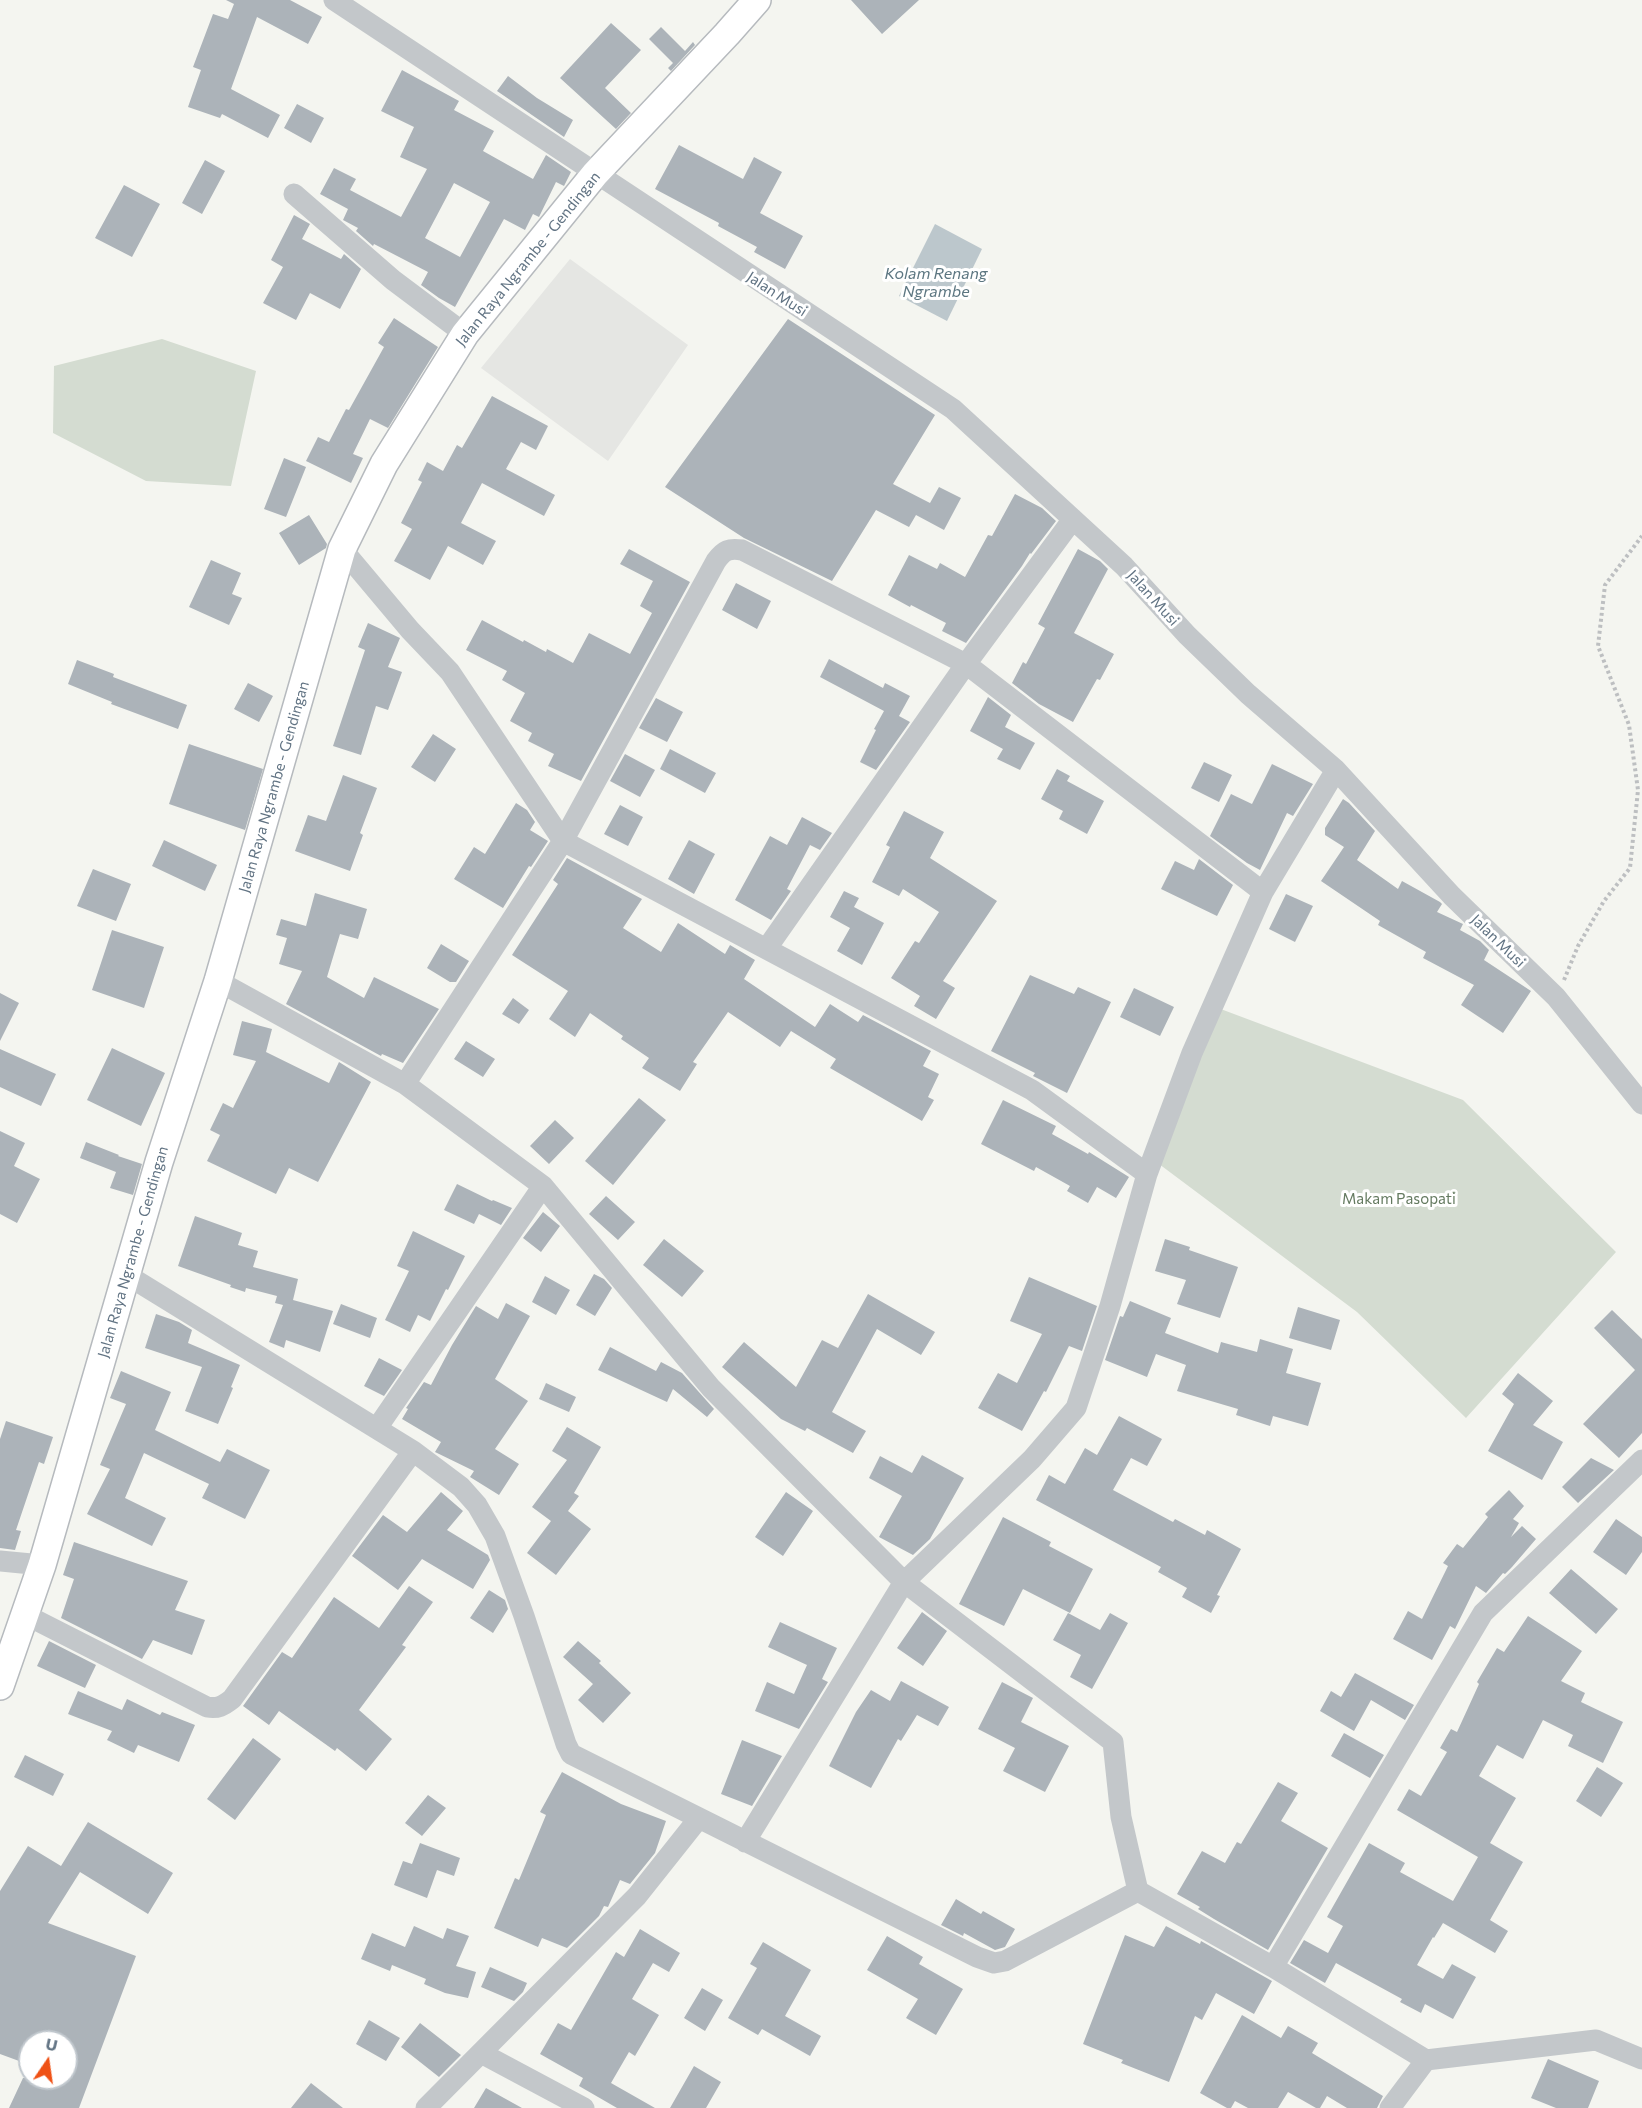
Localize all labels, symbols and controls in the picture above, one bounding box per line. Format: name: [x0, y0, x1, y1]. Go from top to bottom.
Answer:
street label: Jalan Raya Ngrambe - Gendingan: [452, 168, 604, 350]
water label: Kolam Renang Ngrambe: [885, 264, 987, 302]
street label: Jalan Musi: [743, 268, 811, 320]
street label: Jalan Musi: [1123, 566, 1183, 630]
street label: Jalan Raya Ngrambe - Gendingan: [235, 679, 313, 895]
street label: Jalan Musi: [1467, 911, 1529, 971]
street label: Jalan Raya Ngrambe - Gendingan: [94, 1144, 172, 1360]
park label: Makam Pasopati: [1342, 1190, 1456, 1208]
north arrow: [18, 2030, 78, 2090]
text: U: [44, 2033, 60, 2054]

